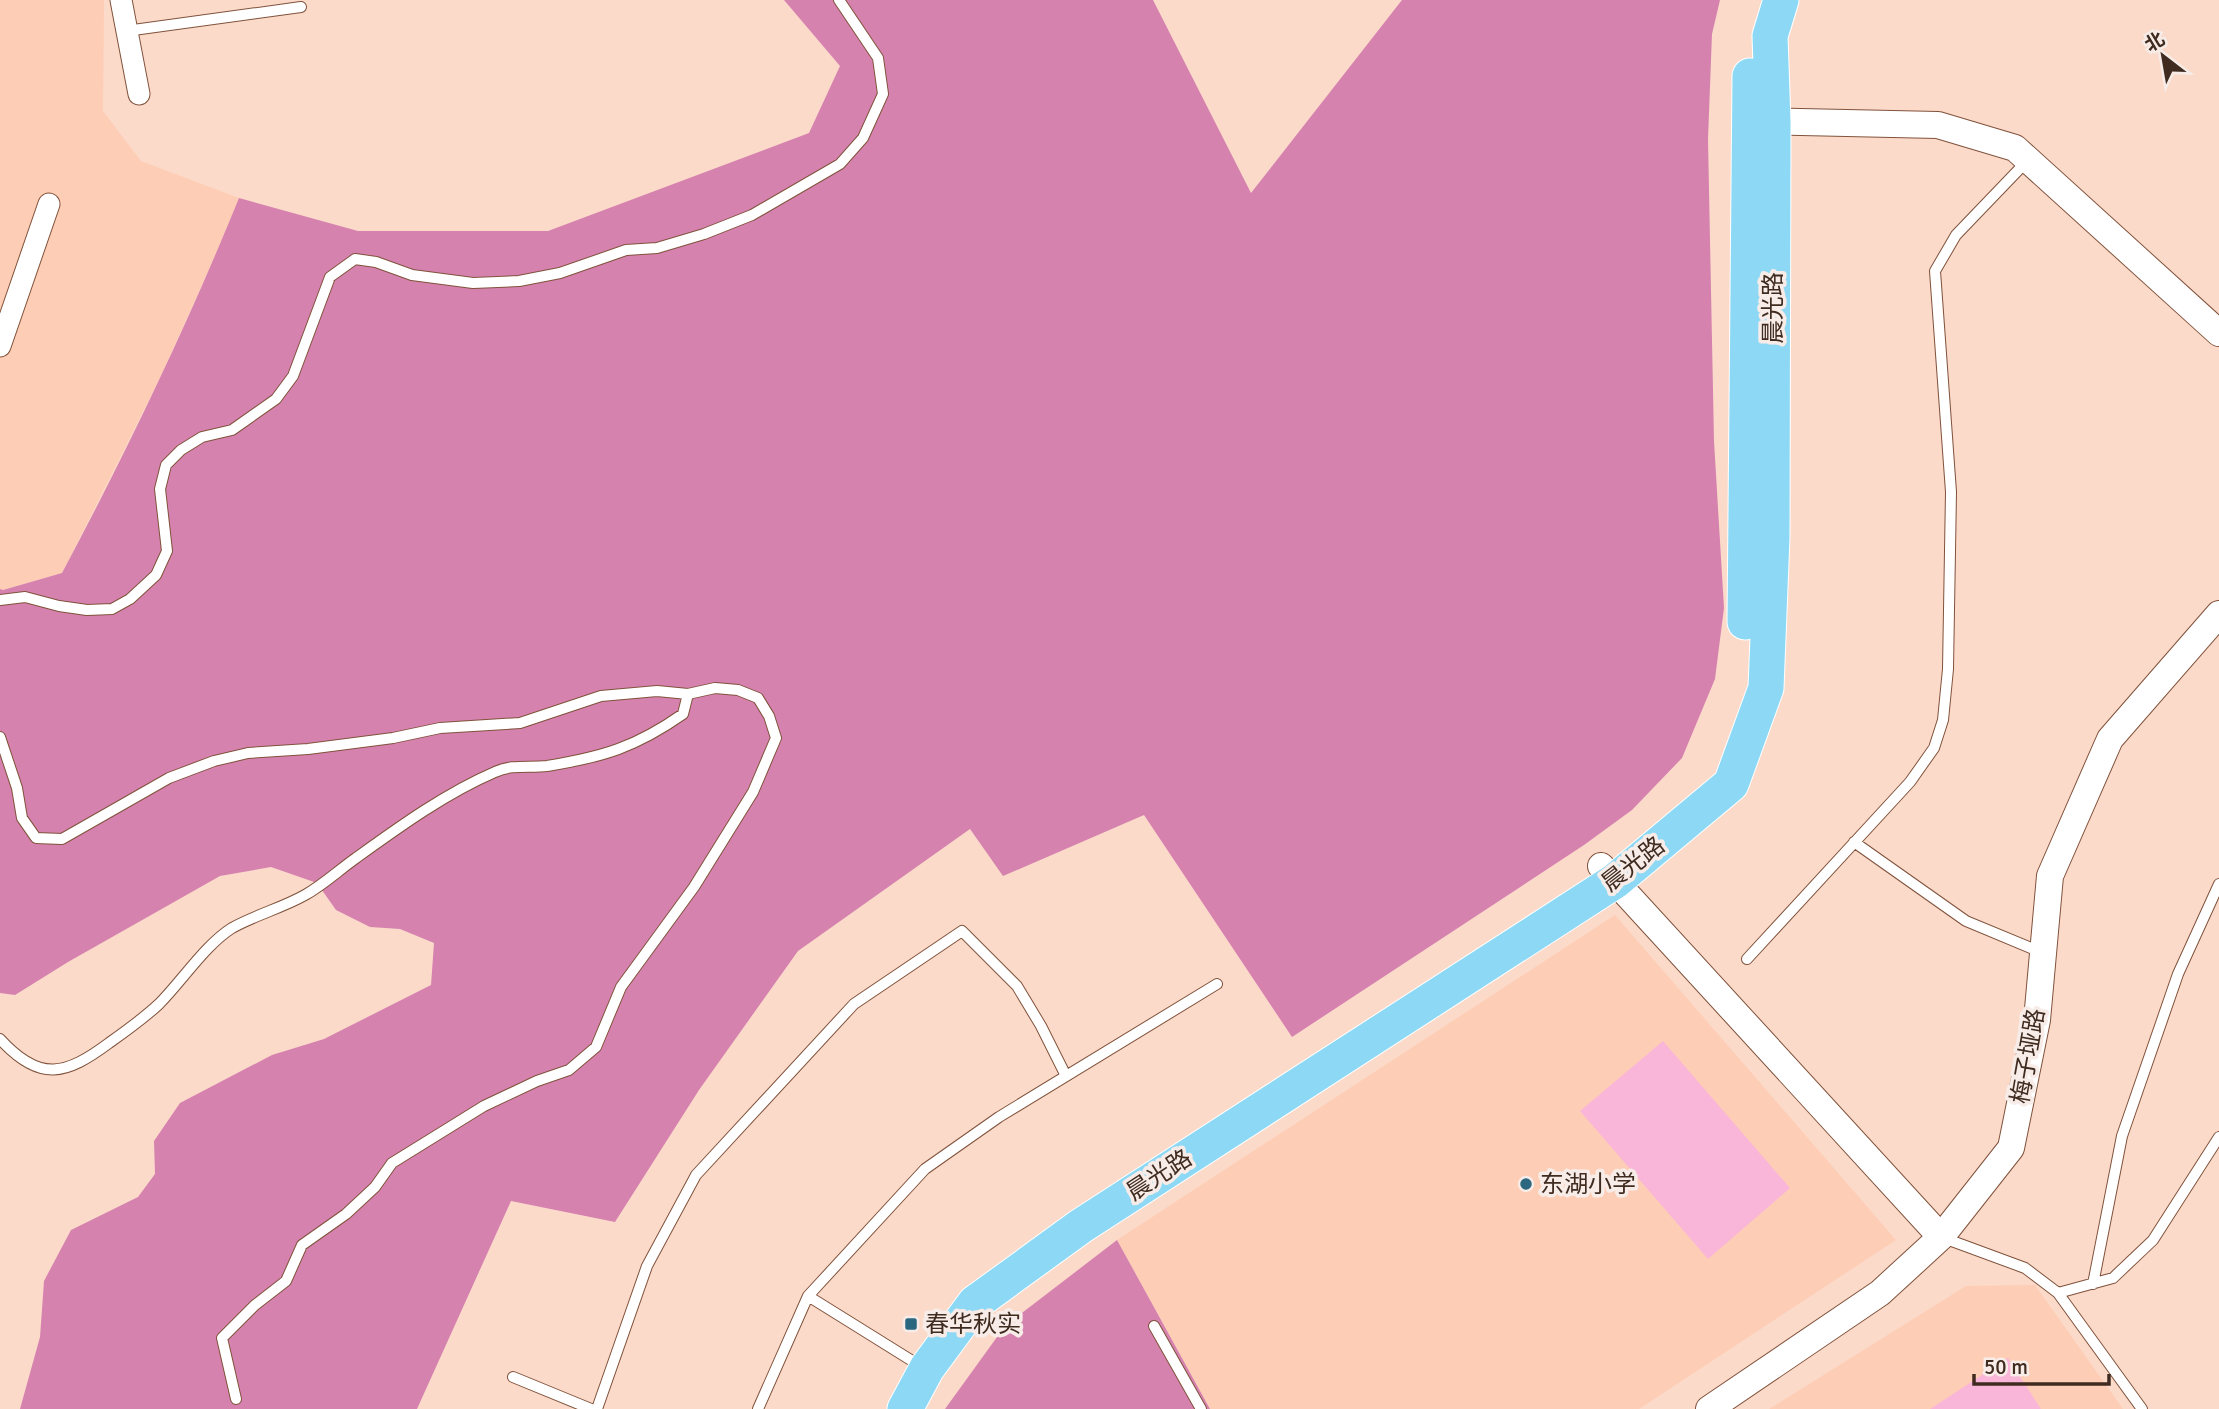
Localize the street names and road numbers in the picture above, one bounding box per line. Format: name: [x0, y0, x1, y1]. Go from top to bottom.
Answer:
street label: 晨光路: [1758, 272, 1788, 344]
street label: 晨光路: [1595, 830, 1671, 898]
street label: 梅子垭路: [2005, 1006, 2051, 1106]
street label: 晨光路: [1121, 1143, 1197, 1207]

